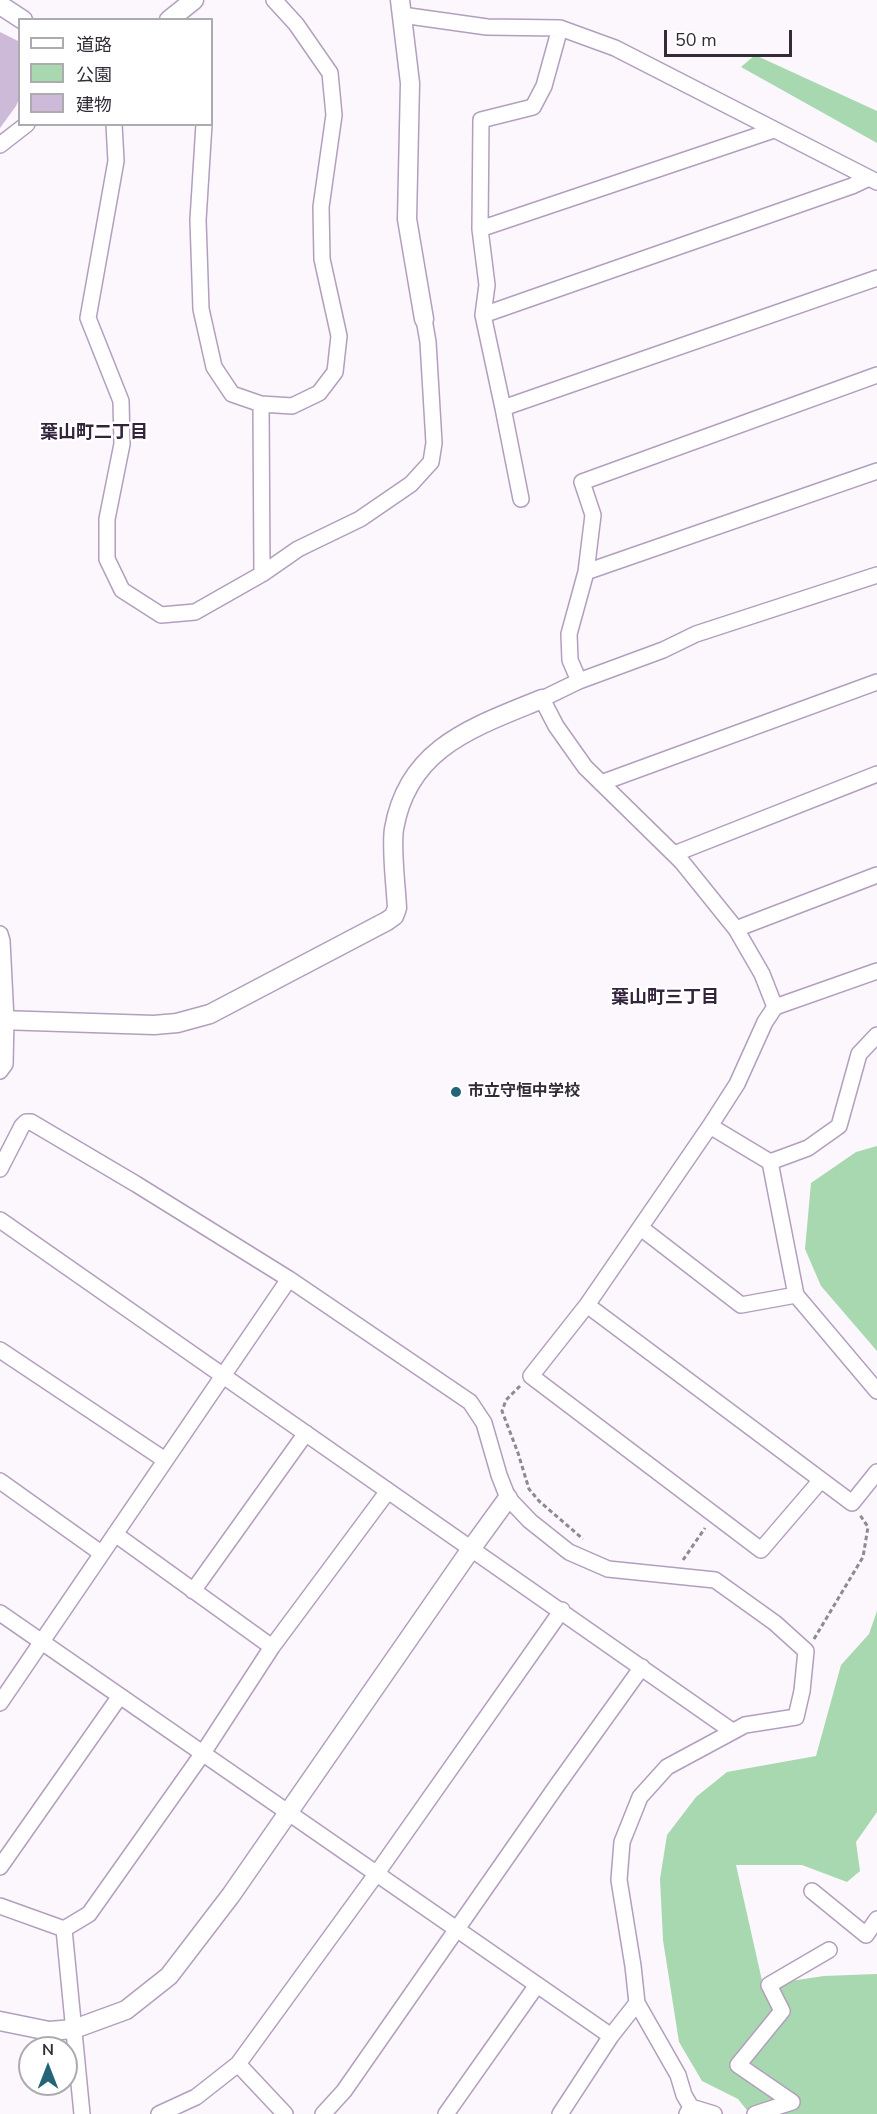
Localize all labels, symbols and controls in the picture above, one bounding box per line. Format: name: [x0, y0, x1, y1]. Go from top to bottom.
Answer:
legend: [18, 18, 213, 126]
scale bar: [667, 18, 794, 56]
text: 50 m: [675, 28, 717, 52]
text: 道路: [76, 33, 112, 57]
text: 公園: [76, 63, 112, 87]
text: 建物: [76, 93, 112, 117]
district label: 葉山町二丁目: [40, 423, 148, 445]
district label: 葉山町三丁目: [611, 988, 719, 1010]
place label: 市立守恒中学校: [468, 1082, 580, 1102]
marker: 市立守恒中学校: [449, 1085, 463, 1099]
north arrow: [18, 2036, 78, 2096]
text: N: [42, 2039, 54, 2061]

